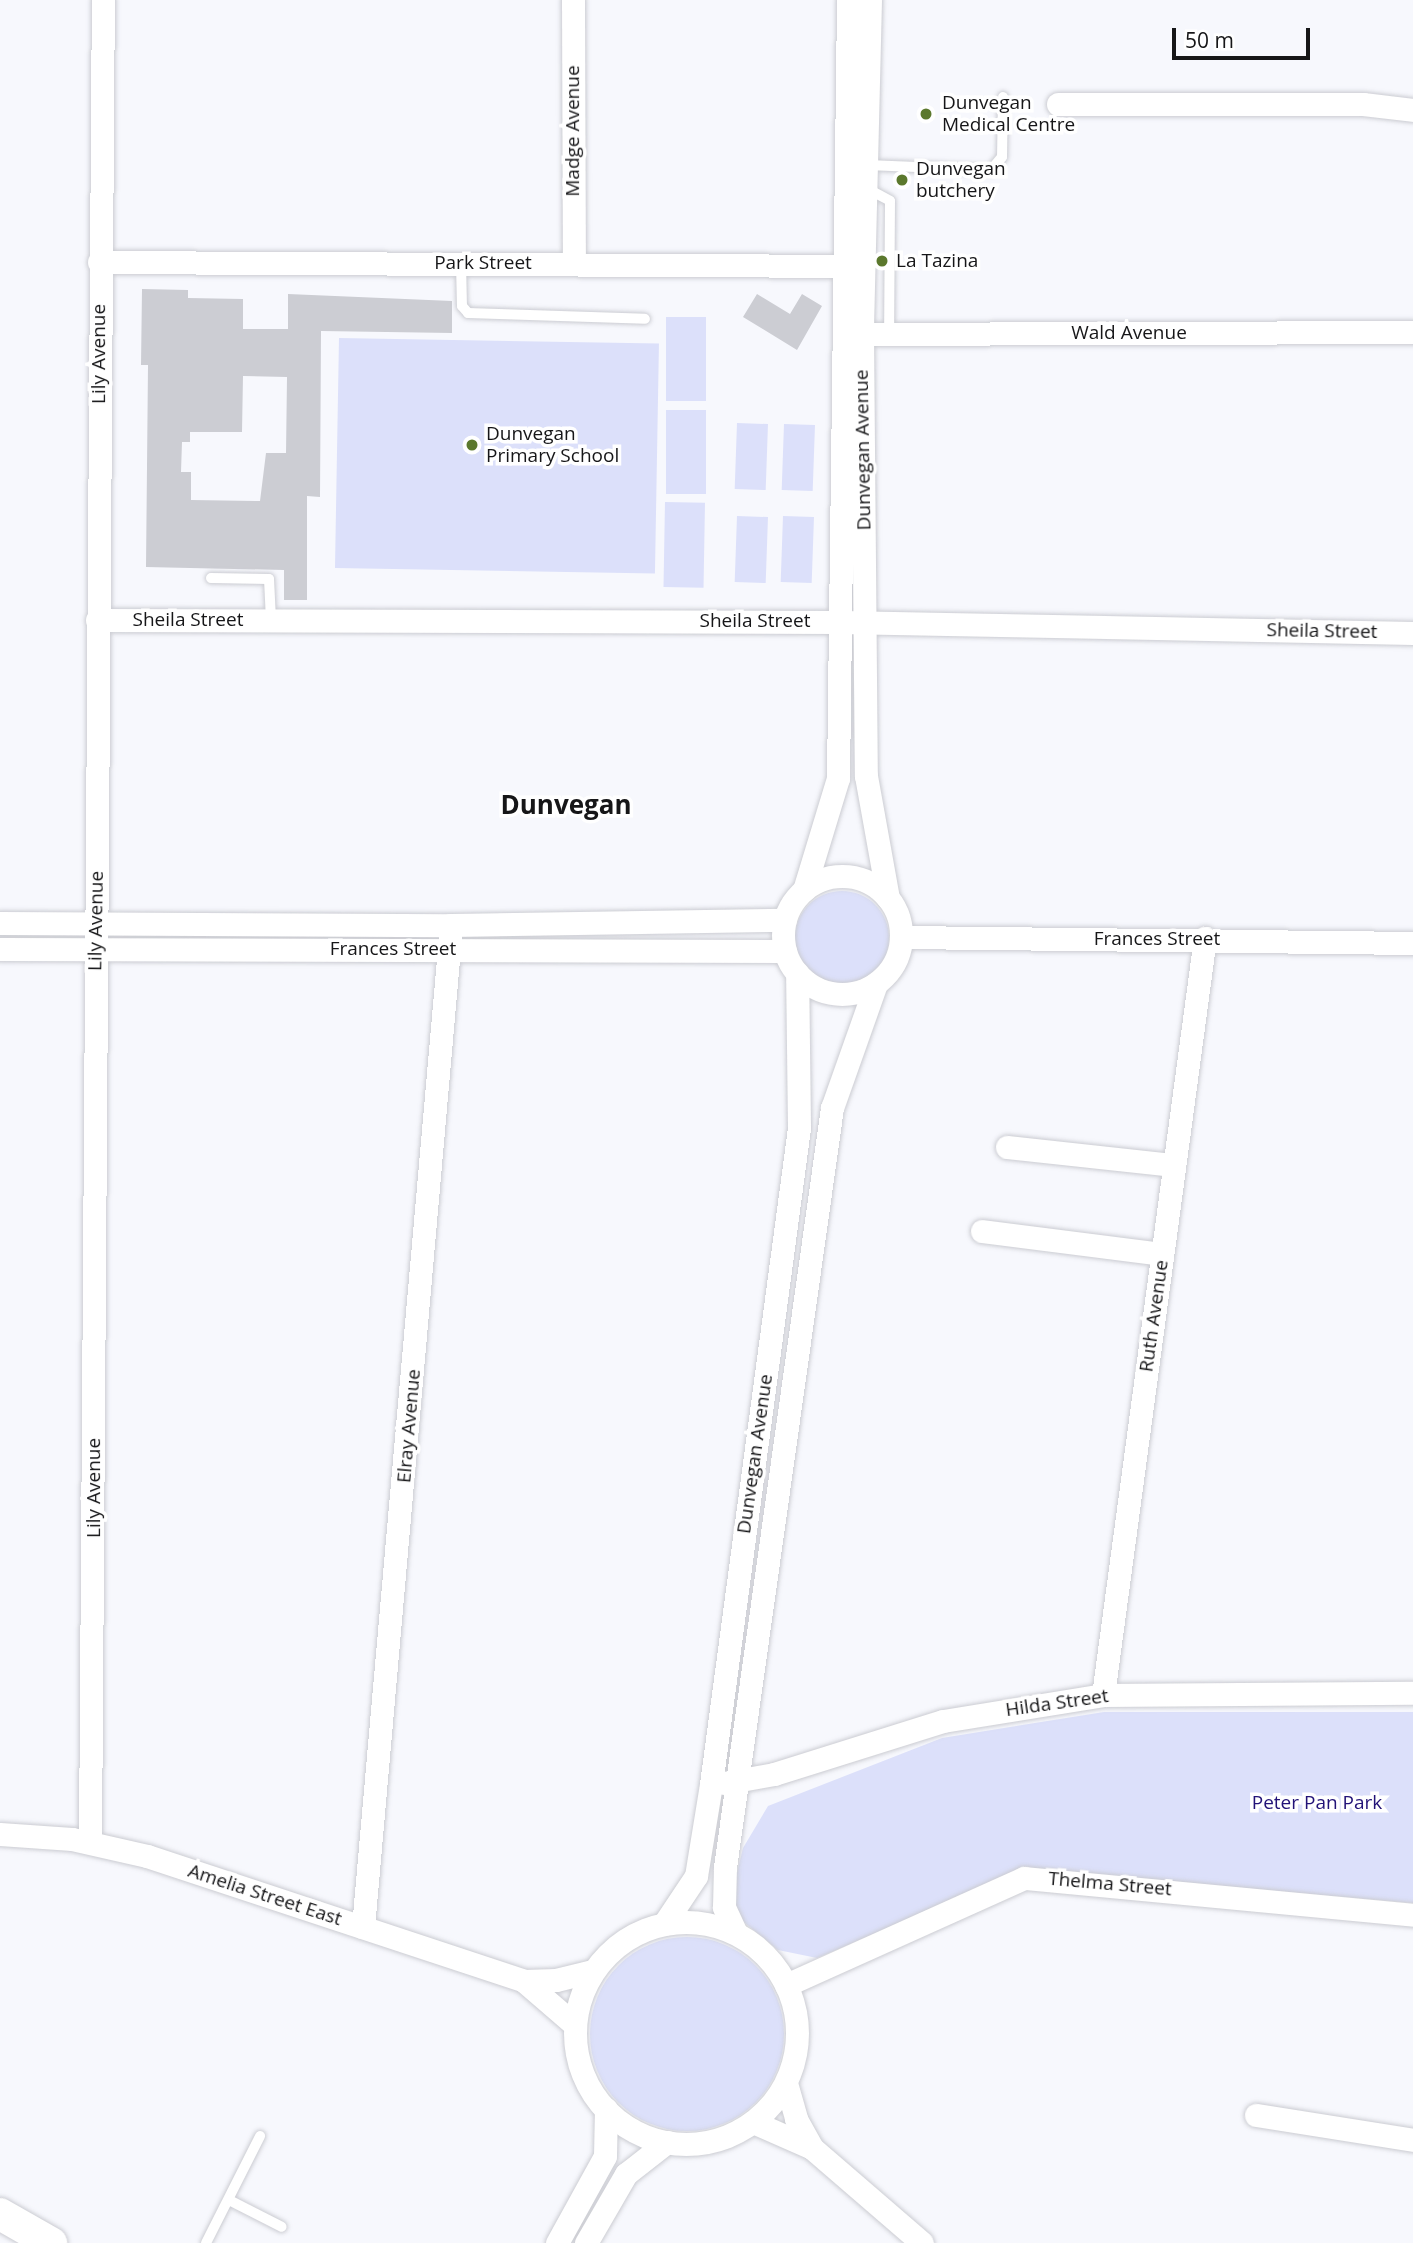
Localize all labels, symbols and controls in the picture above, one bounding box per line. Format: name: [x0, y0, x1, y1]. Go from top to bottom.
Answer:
scale bar: [1175, 14, 1313, 58]
text: 50 m: [1185, 26, 1234, 54]
street label: Madge Avenue: [562, 65, 584, 197]
place label: Dunvegan Medical Centre: [942, 92, 1075, 136]
marker: Dunvegan Medical Centre: [916, 104, 936, 124]
place label: Dunvegan butchery: [916, 158, 1006, 202]
marker: Dunvegan butchery: [894, 172, 910, 188]
place label: La Tazina: [896, 250, 978, 272]
street label: Park Street: [434, 252, 532, 274]
marker: La Tazina: [874, 253, 890, 269]
street label: Lily Avenue: [88, 304, 110, 404]
street label: Wald Avenue: [1071, 322, 1187, 344]
street label: Dunvegan Avenue: [850, 369, 876, 531]
place label: Dunvegan Primary School: [486, 423, 619, 467]
marker: Dunvegan Primary School: [464, 437, 480, 453]
street label: Sheila Street: [133, 609, 243, 631]
street label: Sheila Street: [700, 610, 810, 632]
street label: Sheila Street: [1266, 619, 1378, 643]
district label: Dunvegan: [500, 789, 632, 821]
street label: Lily Avenue: [84, 871, 108, 971]
street label: Frances Street: [1094, 928, 1220, 950]
street label: Frances Street: [330, 938, 456, 960]
street label: Ruth Avenue: [1135, 1259, 1173, 1373]
street label: Elray Avenue: [393, 1368, 425, 1484]
street label: Dunvegan Avenue: [733, 1373, 777, 1535]
street label: Lily Avenue: [83, 1438, 105, 1538]
street label: Hilda Street: [1004, 1684, 1110, 1722]
park label: Peter Pan Park: [1252, 1792, 1382, 1814]
street label: Amelia Street East: [185, 1859, 345, 1931]
street label: Thelma Street: [1047, 1867, 1173, 1901]

